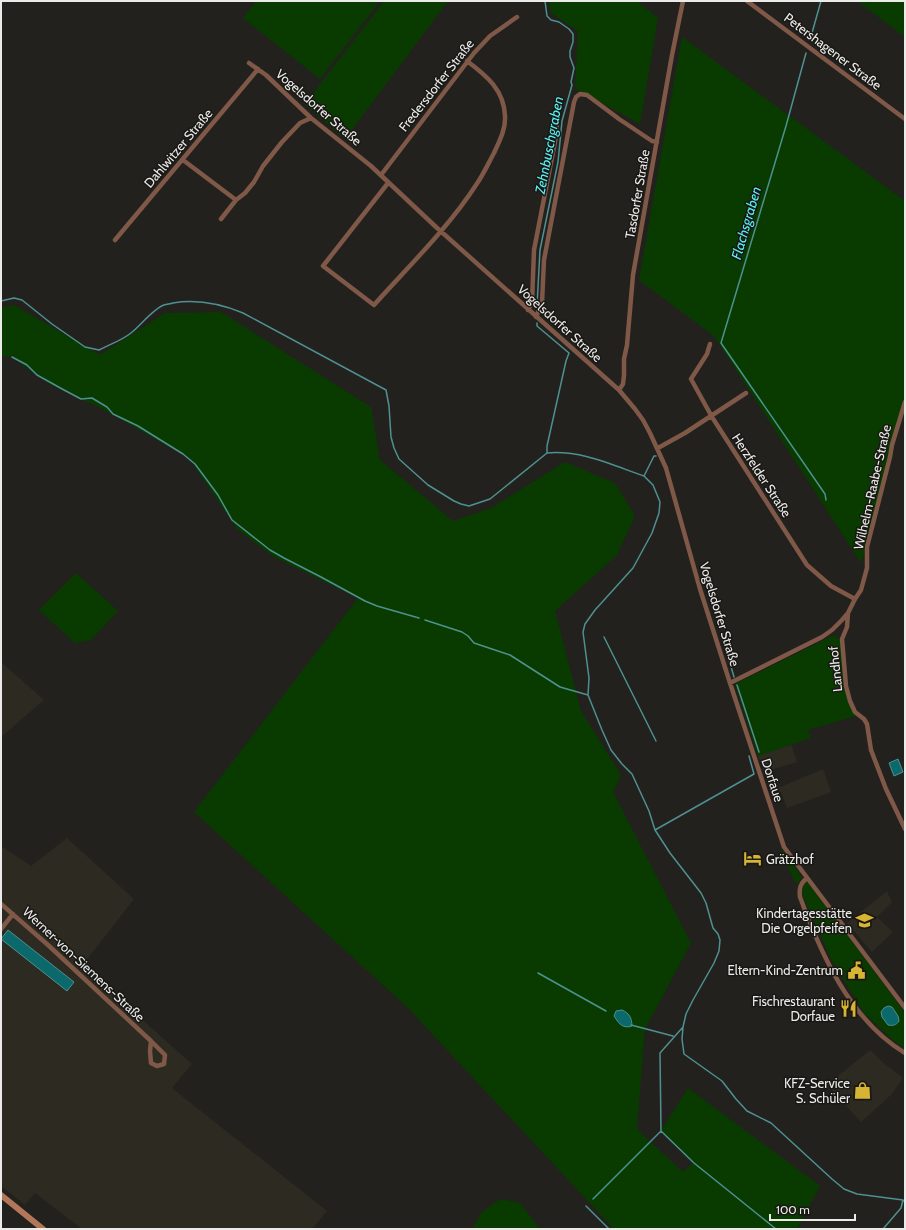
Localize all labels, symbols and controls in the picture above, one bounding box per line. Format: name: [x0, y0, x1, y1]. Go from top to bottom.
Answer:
street label: Petershagener Straße: [781, 9, 885, 93]
street label: Fredersdorfer Straße: [395, 35, 477, 134]
street label: Vogelsdorfer Straße: [273, 65, 365, 149]
water label: Zehnbuschgraben: [531, 95, 567, 196]
street label: Dahlwitzer Straße: [140, 105, 216, 191]
street label: Tasdorfer Straße: [621, 148, 653, 240]
water label: Flachsgraben: [727, 184, 765, 262]
street label: Vogelsdorfer Straße: [514, 281, 606, 365]
street label: Wilhelm-Raabe-Straße: [850, 423, 894, 551]
street label: Herzfelder Straße: [729, 430, 795, 520]
street label: Vogelsdorfer Straße: [697, 560, 744, 668]
street label: Landhof: [825, 645, 845, 693]
street label: Dorfaue: [759, 756, 788, 804]
hotel icon: Grätzhof: [743, 849, 763, 869]
place label: Grätzhof: [766, 851, 814, 867]
street label: Werner-von-Siemens-Straße: [20, 903, 149, 1025]
place label: Kindertagesstätte Die Orgelpfeifen: [756, 905, 852, 936]
school or university icon: Kindertagesstätte Die Orgelpfeifen: [855, 910, 875, 930]
public building icon: Eltern-Kind-Zentrum: [846, 960, 866, 980]
place label: Eltern-Kind-Zentrum: [727, 962, 843, 978]
place label: Fischrestaurant Dorfaue: [752, 993, 836, 1024]
restaurant icon: Fischrestaurant Dorfaue: [838, 998, 858, 1018]
place label: KFZ-Service S. Schüler: [784, 1075, 851, 1106]
shop icon: KFZ-Service S. Schüler: [853, 1080, 873, 1100]
scale bar: [770, 1196, 855, 1222]
text: 100 m: [776, 1202, 810, 1217]

